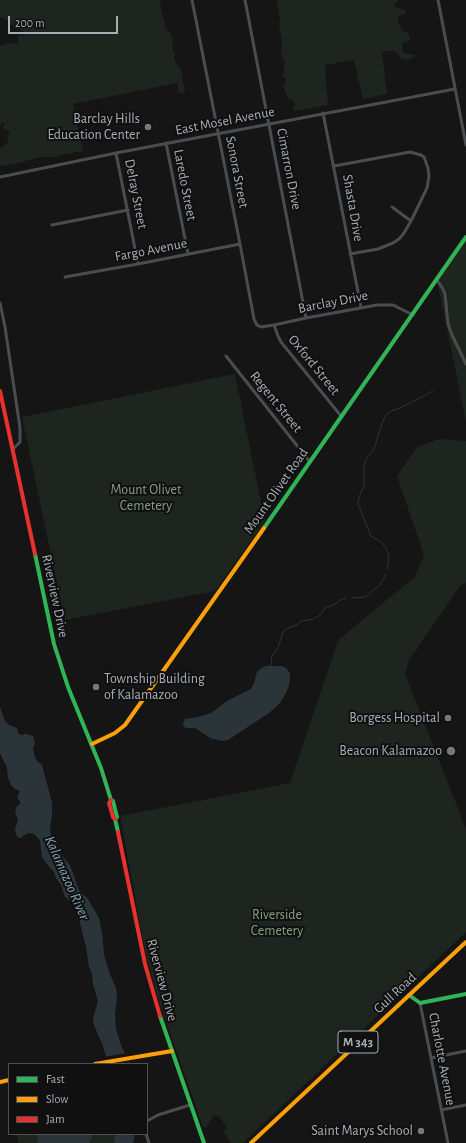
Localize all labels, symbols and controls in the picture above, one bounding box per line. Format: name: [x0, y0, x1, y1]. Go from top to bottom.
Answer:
scale bar: [10, 8, 120, 34]
text: 200 m: [15, 17, 45, 29]
street label: East Mosel Avenue: [174, 103, 276, 139]
place label: Barclay Hills Education Center: [47, 111, 140, 144]
marker: Barclay Hills Education Center: [143, 122, 153, 132]
street label: Cimarron Drive: [273, 127, 305, 211]
street label: Sonora Street: [222, 135, 252, 209]
street label: Laredo Street: [170, 148, 200, 222]
street label: Delray Street: [121, 158, 151, 230]
street label: Shasta Drive: [339, 173, 367, 243]
street label: Fargo Avenue: [113, 235, 189, 265]
street label: Barclay Drive: [297, 287, 369, 317]
street label: Oxford Street: [285, 331, 343, 399]
street label: Regent Street: [246, 368, 306, 436]
street label: Mount Olivet Road: [240, 445, 312, 537]
park label: Mount Olivet Cemetery: [110, 482, 182, 514]
street label: Riverview Drive: [38, 553, 72, 639]
place label: Township Building of Kalamazoo: [104, 671, 205, 704]
marker: Township Building of Kalamazoo: [91, 682, 101, 692]
place label: Borgess Hospital: [349, 710, 440, 726]
marker: Borgess Hospital: [443, 713, 453, 723]
place label: Beacon Kalamazoo: [339, 743, 442, 759]
marker: Beacon Kalamazoo: [445, 745, 457, 757]
water label: Kalamazoo River: [40, 833, 94, 923]
park label: Riverside Cemetery: [251, 907, 303, 940]
street label: Riverview Drive: [143, 937, 181, 1023]
street label: Gull Road: [370, 969, 420, 1017]
street label: Charlotte Avenue: [425, 1011, 459, 1107]
road number: M 343: [338, 1031, 378, 1053]
legend: [8, 1063, 148, 1135]
text: Fast: [46, 1073, 65, 1085]
text: Slow: [46, 1093, 68, 1105]
text: Jam: [46, 1113, 65, 1125]
place label: Saint Marys School: [311, 1123, 413, 1139]
marker: Saint Marys School: [416, 1126, 426, 1136]

